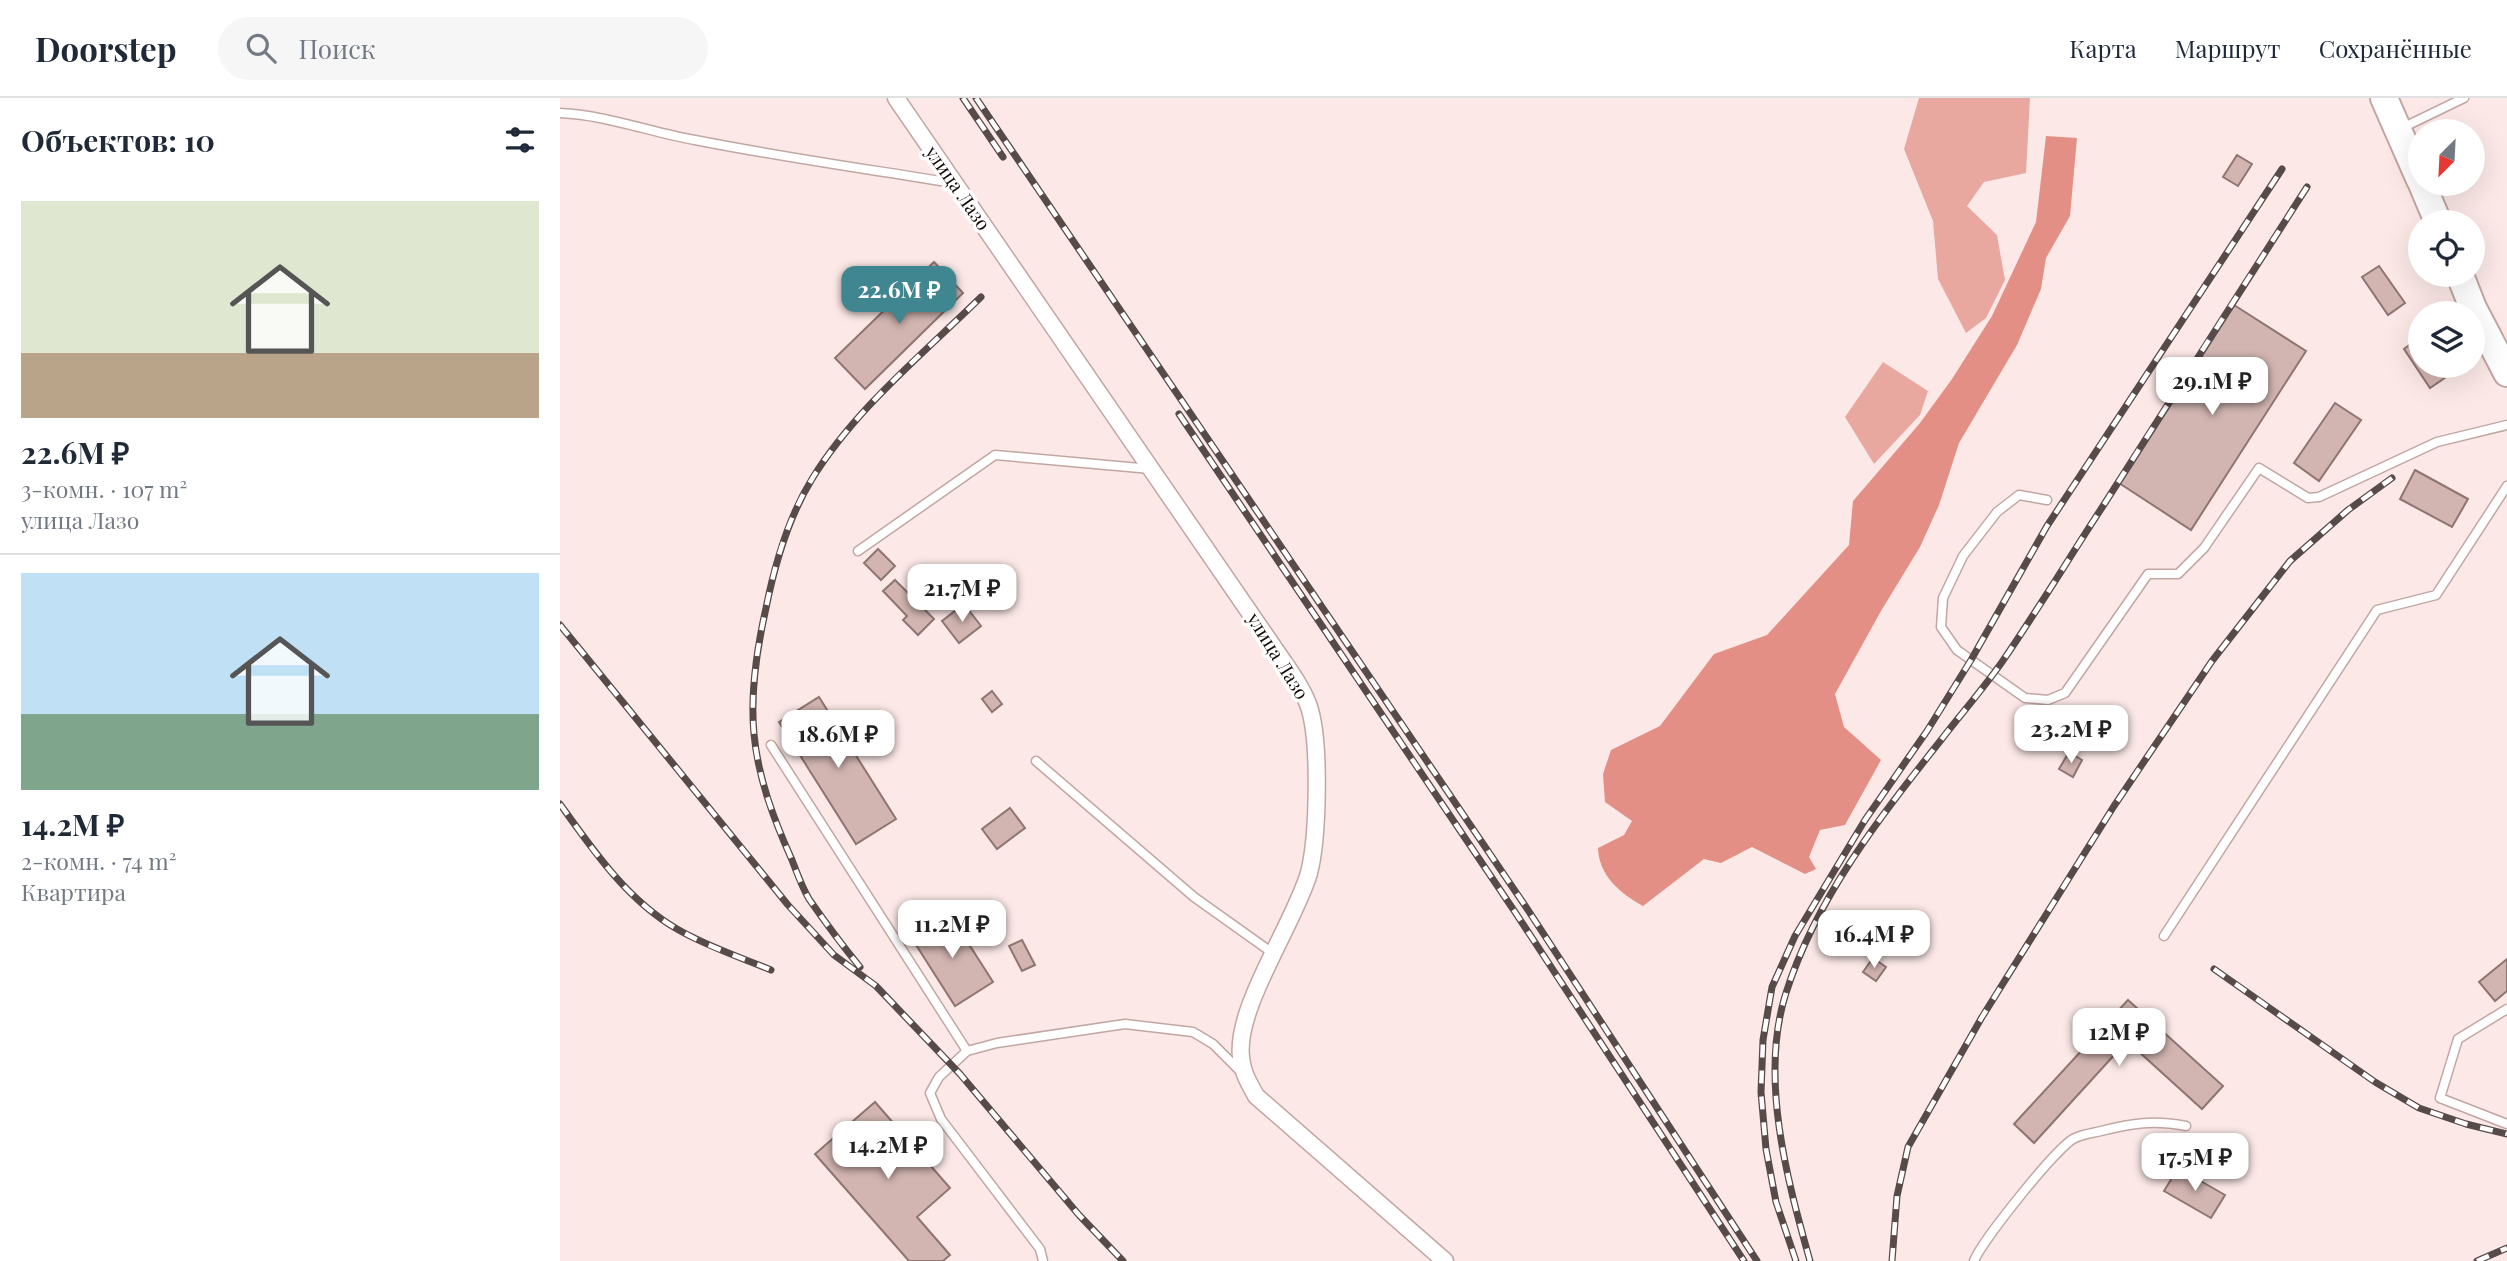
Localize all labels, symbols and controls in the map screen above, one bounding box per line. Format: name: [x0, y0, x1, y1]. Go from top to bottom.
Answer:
search box: [218, 17, 708, 80]
text: Doorstep: [35, 26, 176, 70]
icon: search: [242, 29, 280, 67]
text: Поиск: [298, 31, 376, 66]
text: Карта: [2069, 32, 2137, 64]
text: Маршрут: [2175, 32, 2281, 64]
text: Сохранённые: [2319, 32, 2472, 64]
north arrow: [2408, 119, 2485, 196]
map controls: [2408, 119, 2485, 378]
text: Объектов: 10: [21, 120, 215, 160]
icon: filters: [501, 121, 539, 159]
street label: улица Лазо: [920, 139, 998, 235]
button: locate: [2408, 210, 2485, 287]
icon: home: [217, 246, 343, 372]
pin: 22.6M ₽: [834, 266, 964, 326]
text: 22.6M ₽: [857, 273, 941, 304]
button: layers: [2408, 301, 2485, 378]
pin: 29.1M ₽: [2147, 358, 2277, 417]
text: 29.1M ₽: [2172, 364, 2252, 395]
text: 22.6M ₽: [21, 432, 130, 472]
text: 3-комн. · 107 m²: [21, 473, 187, 504]
text: улица Лазо: [21, 504, 139, 535]
pin: 21.7M ₽: [897, 564, 1027, 624]
text: 21.7M ₽: [923, 571, 1001, 602]
street label: улица Лазо: [1241, 606, 1316, 704]
icon: home: [217, 618, 343, 744]
pin: 23.2M ₽: [2006, 706, 2136, 765]
pin: 18.6M ₽: [773, 710, 903, 770]
text: 23.2M ₽: [2030, 712, 2112, 743]
text: 18.6M ₽: [798, 717, 878, 748]
text: 14.2M ₽: [21, 804, 124, 844]
text: 2-комн. · 74 m²: [21, 845, 176, 876]
text: Квартира: [21, 876, 126, 907]
pin: 11.2M ₽: [887, 900, 1017, 960]
text: 11.2M ₽: [914, 907, 990, 938]
pin: 16.4M ₽: [1809, 910, 1939, 970]
text: 16.4M ₽: [1834, 917, 1914, 948]
pin: 12M ₽: [2070, 1009, 2168, 1068]
text: 12M ₽: [2089, 1015, 2149, 1046]
pin: 14.2M ₽: [823, 1122, 953, 1181]
text: 14.2M ₽: [848, 1128, 928, 1159]
pin: 17.5M ₽: [2130, 1134, 2260, 1193]
text: 17.5M ₽: [2158, 1140, 2232, 1171]

